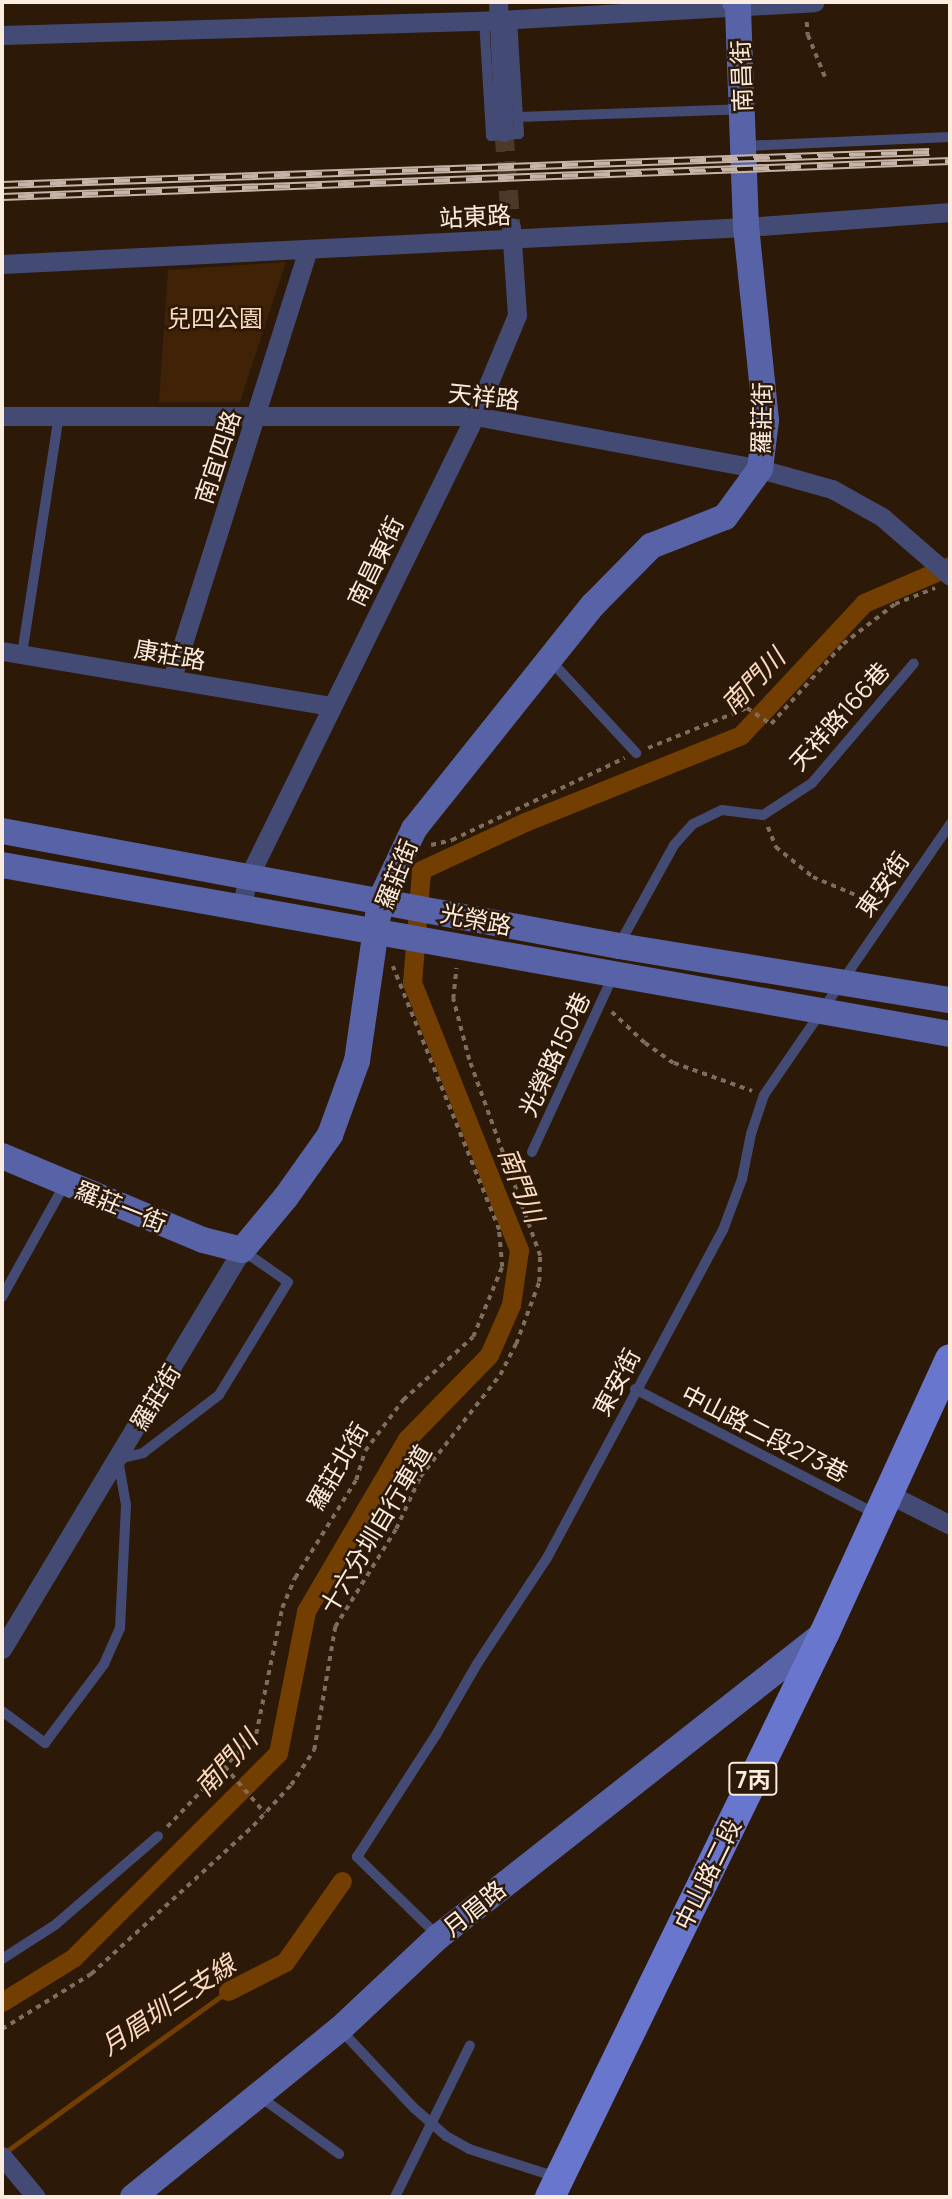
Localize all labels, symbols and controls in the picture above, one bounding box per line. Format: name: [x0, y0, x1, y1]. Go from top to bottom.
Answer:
street label: 南昌街: [725, 40, 757, 112]
street label: 站東路: [438, 200, 512, 232]
park label: 兒四公園: [167, 304, 263, 332]
street label: 天祥路: [447, 378, 521, 414]
street label: 羅莊街: [746, 382, 776, 454]
street label: 南宜四路: [188, 407, 246, 507]
street label: 南昌東街: [341, 512, 409, 610]
street label: 康莊路: [132, 634, 208, 674]
water label: 南門川: [715, 642, 791, 720]
street label: 天祥路166巷: [783, 656, 895, 776]
street label: 羅莊街: [369, 835, 423, 913]
street label: 東安街: [850, 846, 914, 922]
street label: 光榮路: [438, 898, 514, 940]
street label: 光榮路150巷: [513, 987, 595, 1121]
water label: 南門川: [492, 1143, 550, 1227]
street label: 羅莊一街: [71, 1175, 171, 1237]
street label: 東安街: [586, 1343, 646, 1421]
street label: 羅莊街: [124, 1359, 186, 1435]
street label: 中山路二段273巷: [677, 1379, 853, 1487]
street label: 羅莊北街: [301, 1417, 373, 1515]
street label: 十六分圳自行車道: [313, 1439, 437, 1619]
water label: 南門川: [188, 1724, 264, 1802]
road number: 7丙: [727, 1760, 779, 1798]
street label: 中山路二段: [668, 1814, 746, 1934]
street label: 月眉路: [437, 1874, 511, 1942]
water label: 月眉圳三支線: [95, 1948, 241, 2062]

